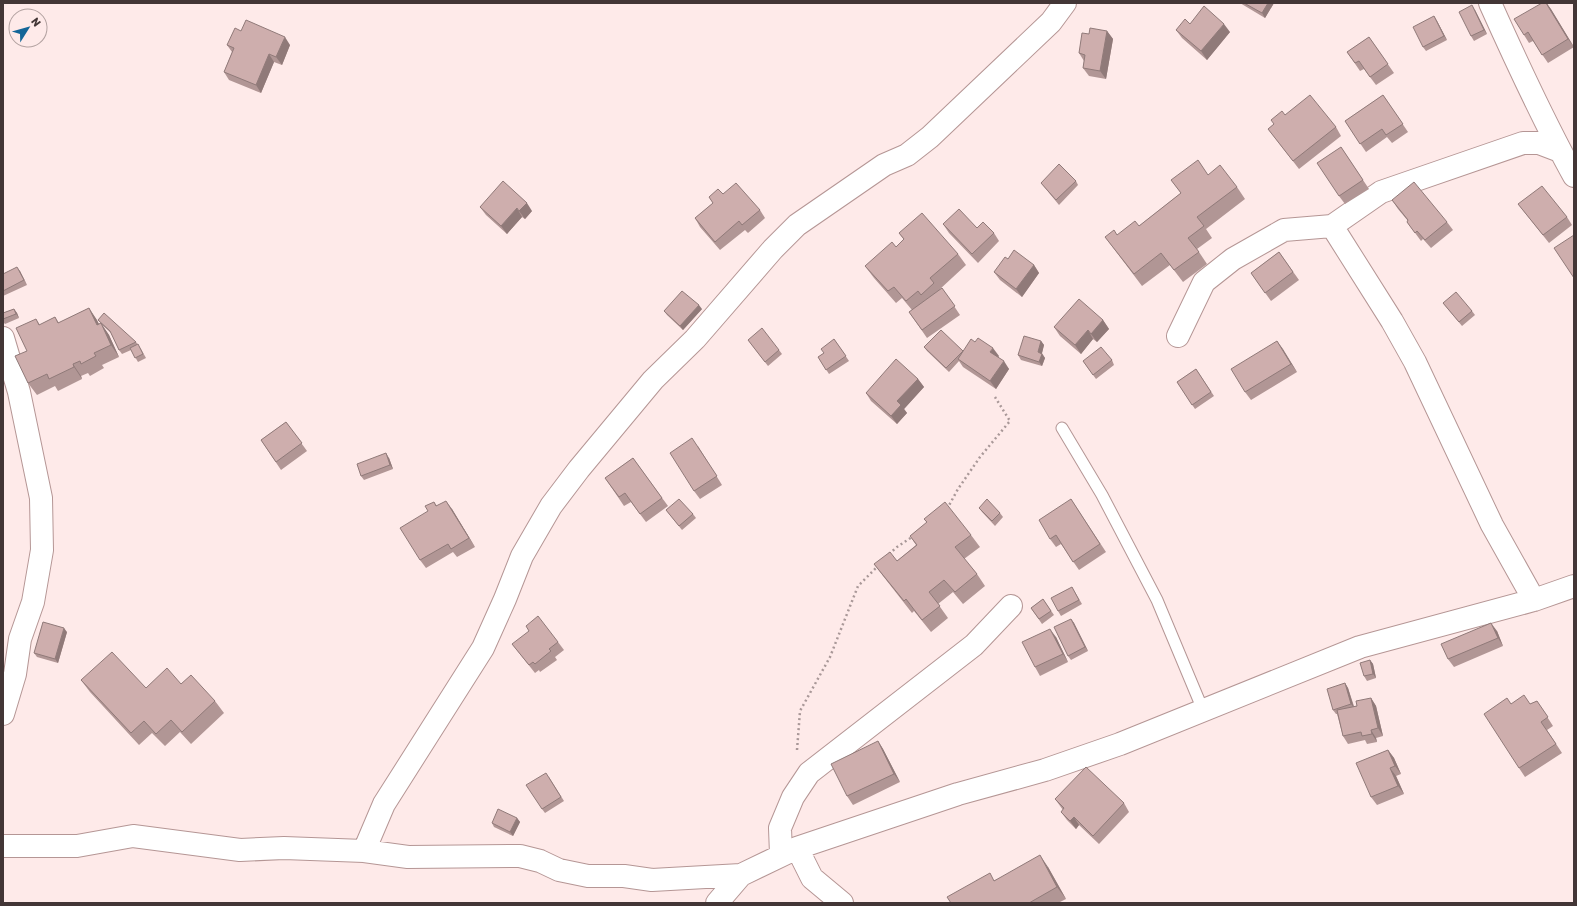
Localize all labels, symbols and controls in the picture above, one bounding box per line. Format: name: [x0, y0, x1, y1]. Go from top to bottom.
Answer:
north arrow: [8, 8, 48, 48]
text: N: [28, 15, 43, 29]

